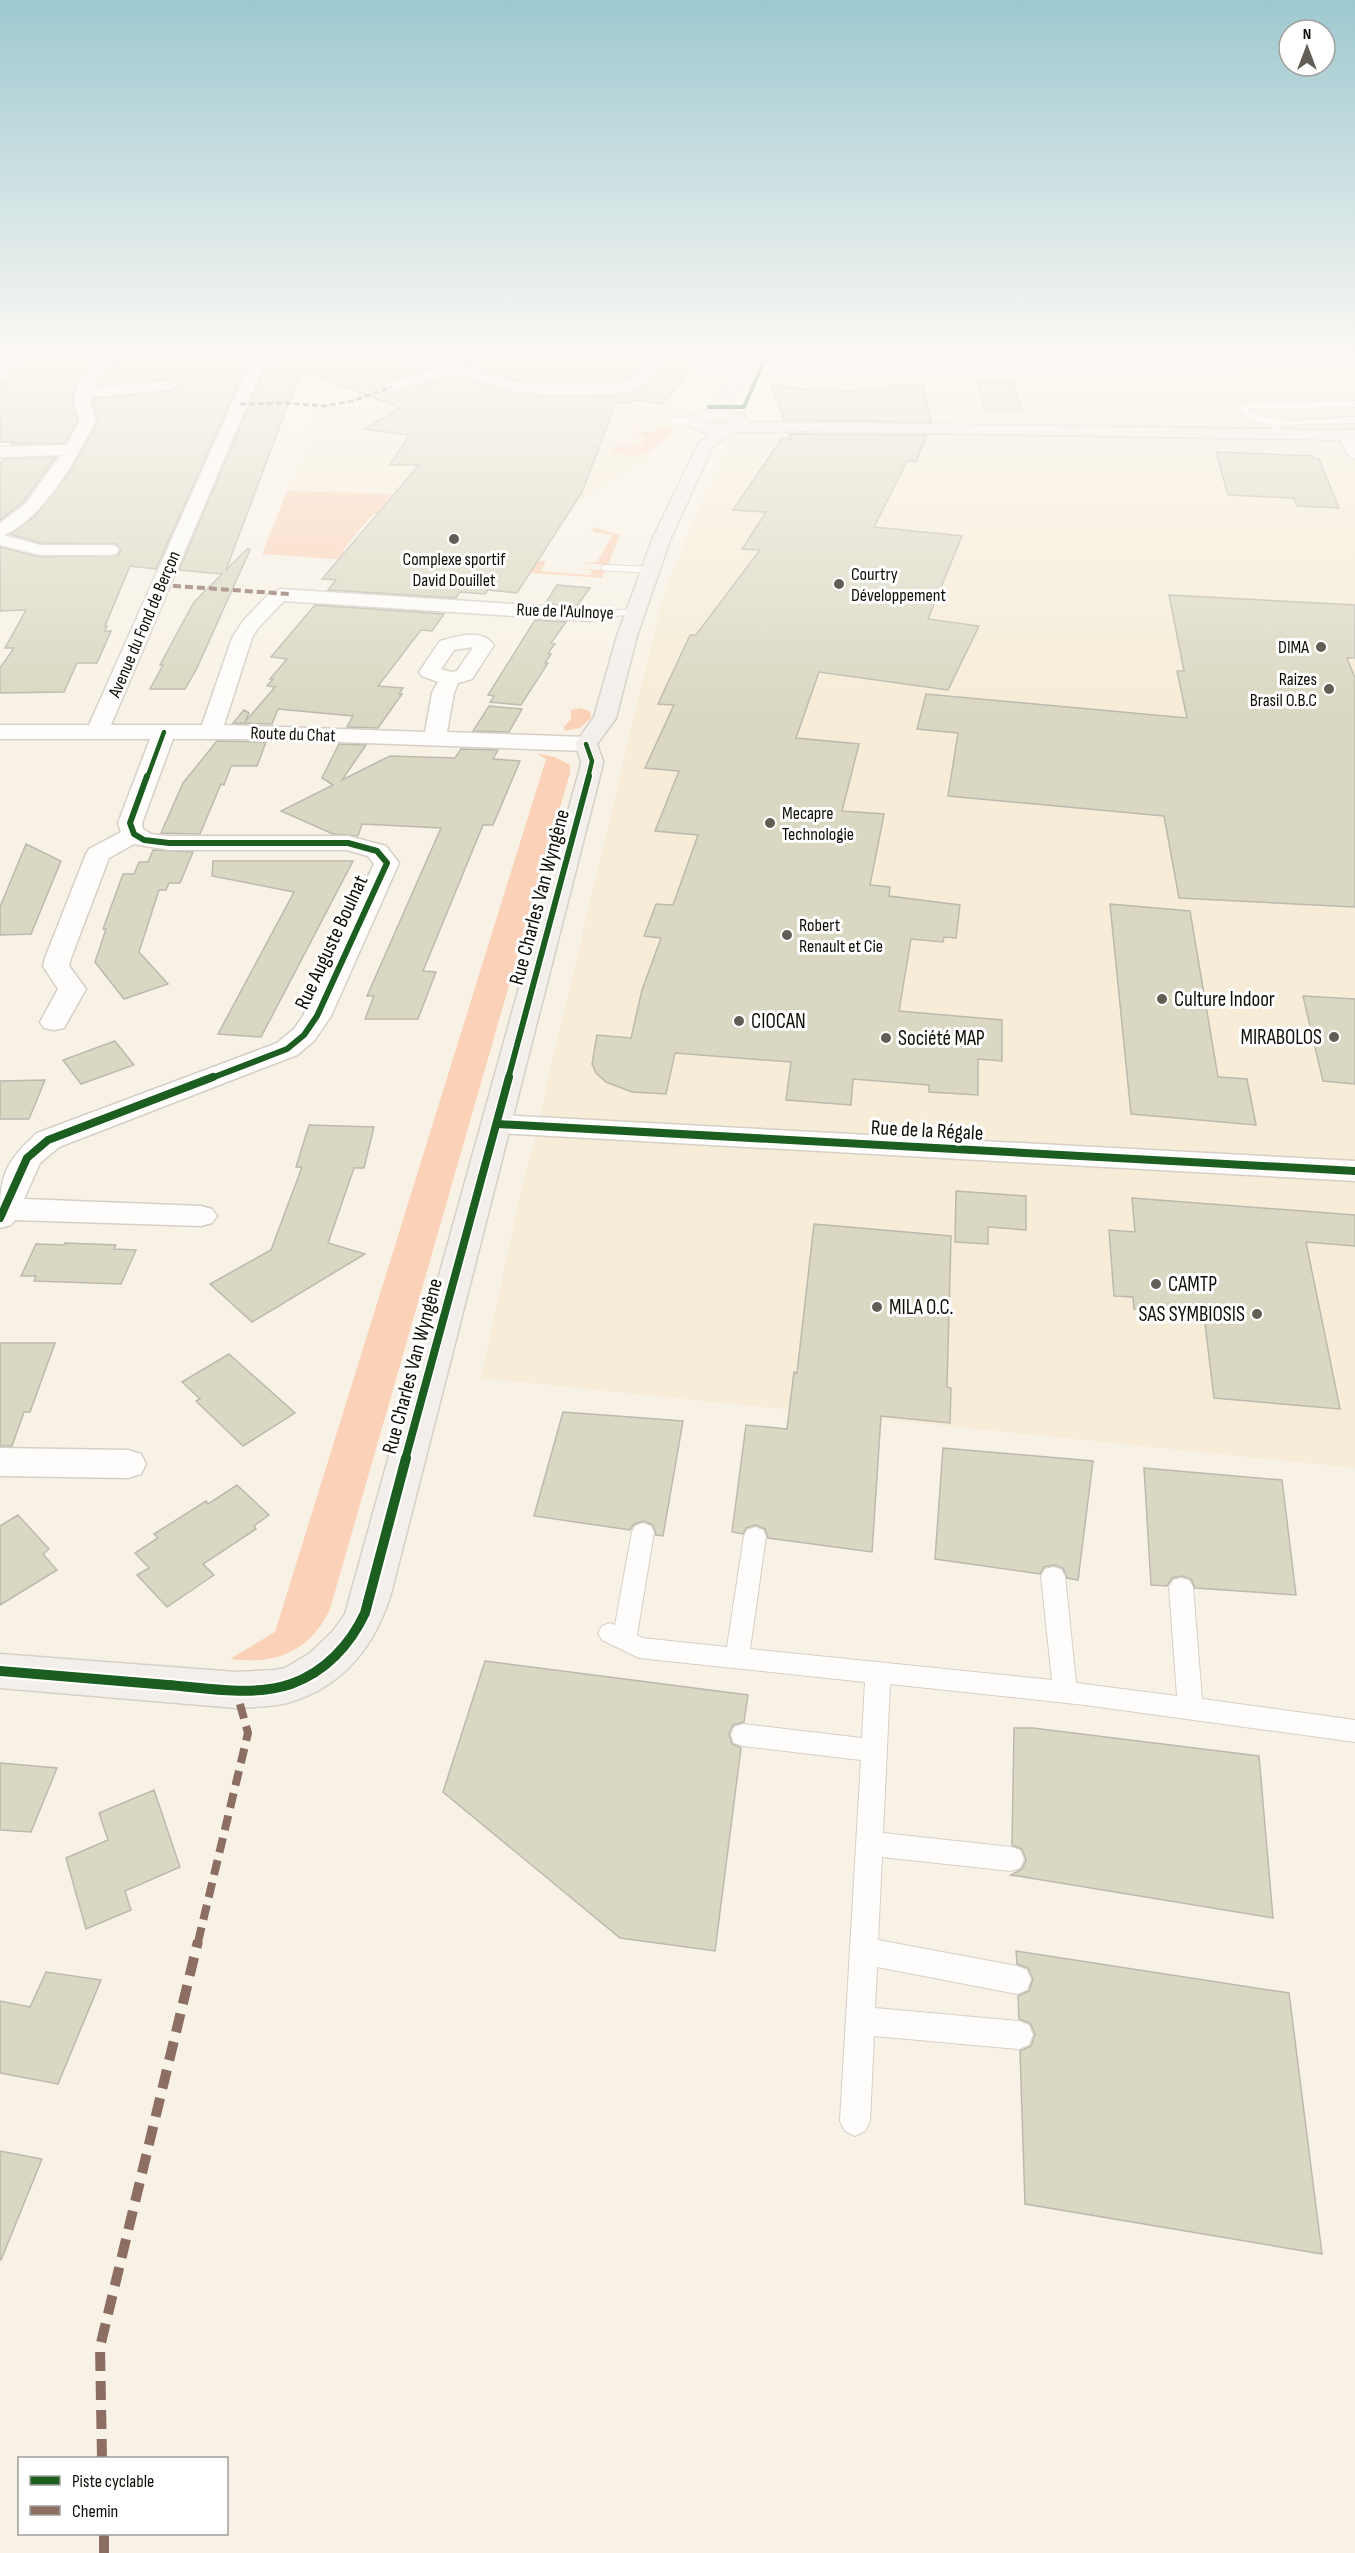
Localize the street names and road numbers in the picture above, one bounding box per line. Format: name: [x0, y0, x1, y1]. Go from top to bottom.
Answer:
street label: Avenue du Fond de Berçon: [104, 548, 185, 701]
street label: Rue de l'Aulnoye: [516, 599, 614, 624]
street label: Route du Chat: [250, 723, 336, 746]
street label: Rue Charles Van Wyngène: [504, 807, 575, 988]
street label: Rue Auguste Boulnat: [289, 871, 373, 1013]
street label: Rue de la Régale: [870, 1115, 984, 1146]
street label: Rue Charles Van Wyngène: [377, 1276, 448, 1457]

